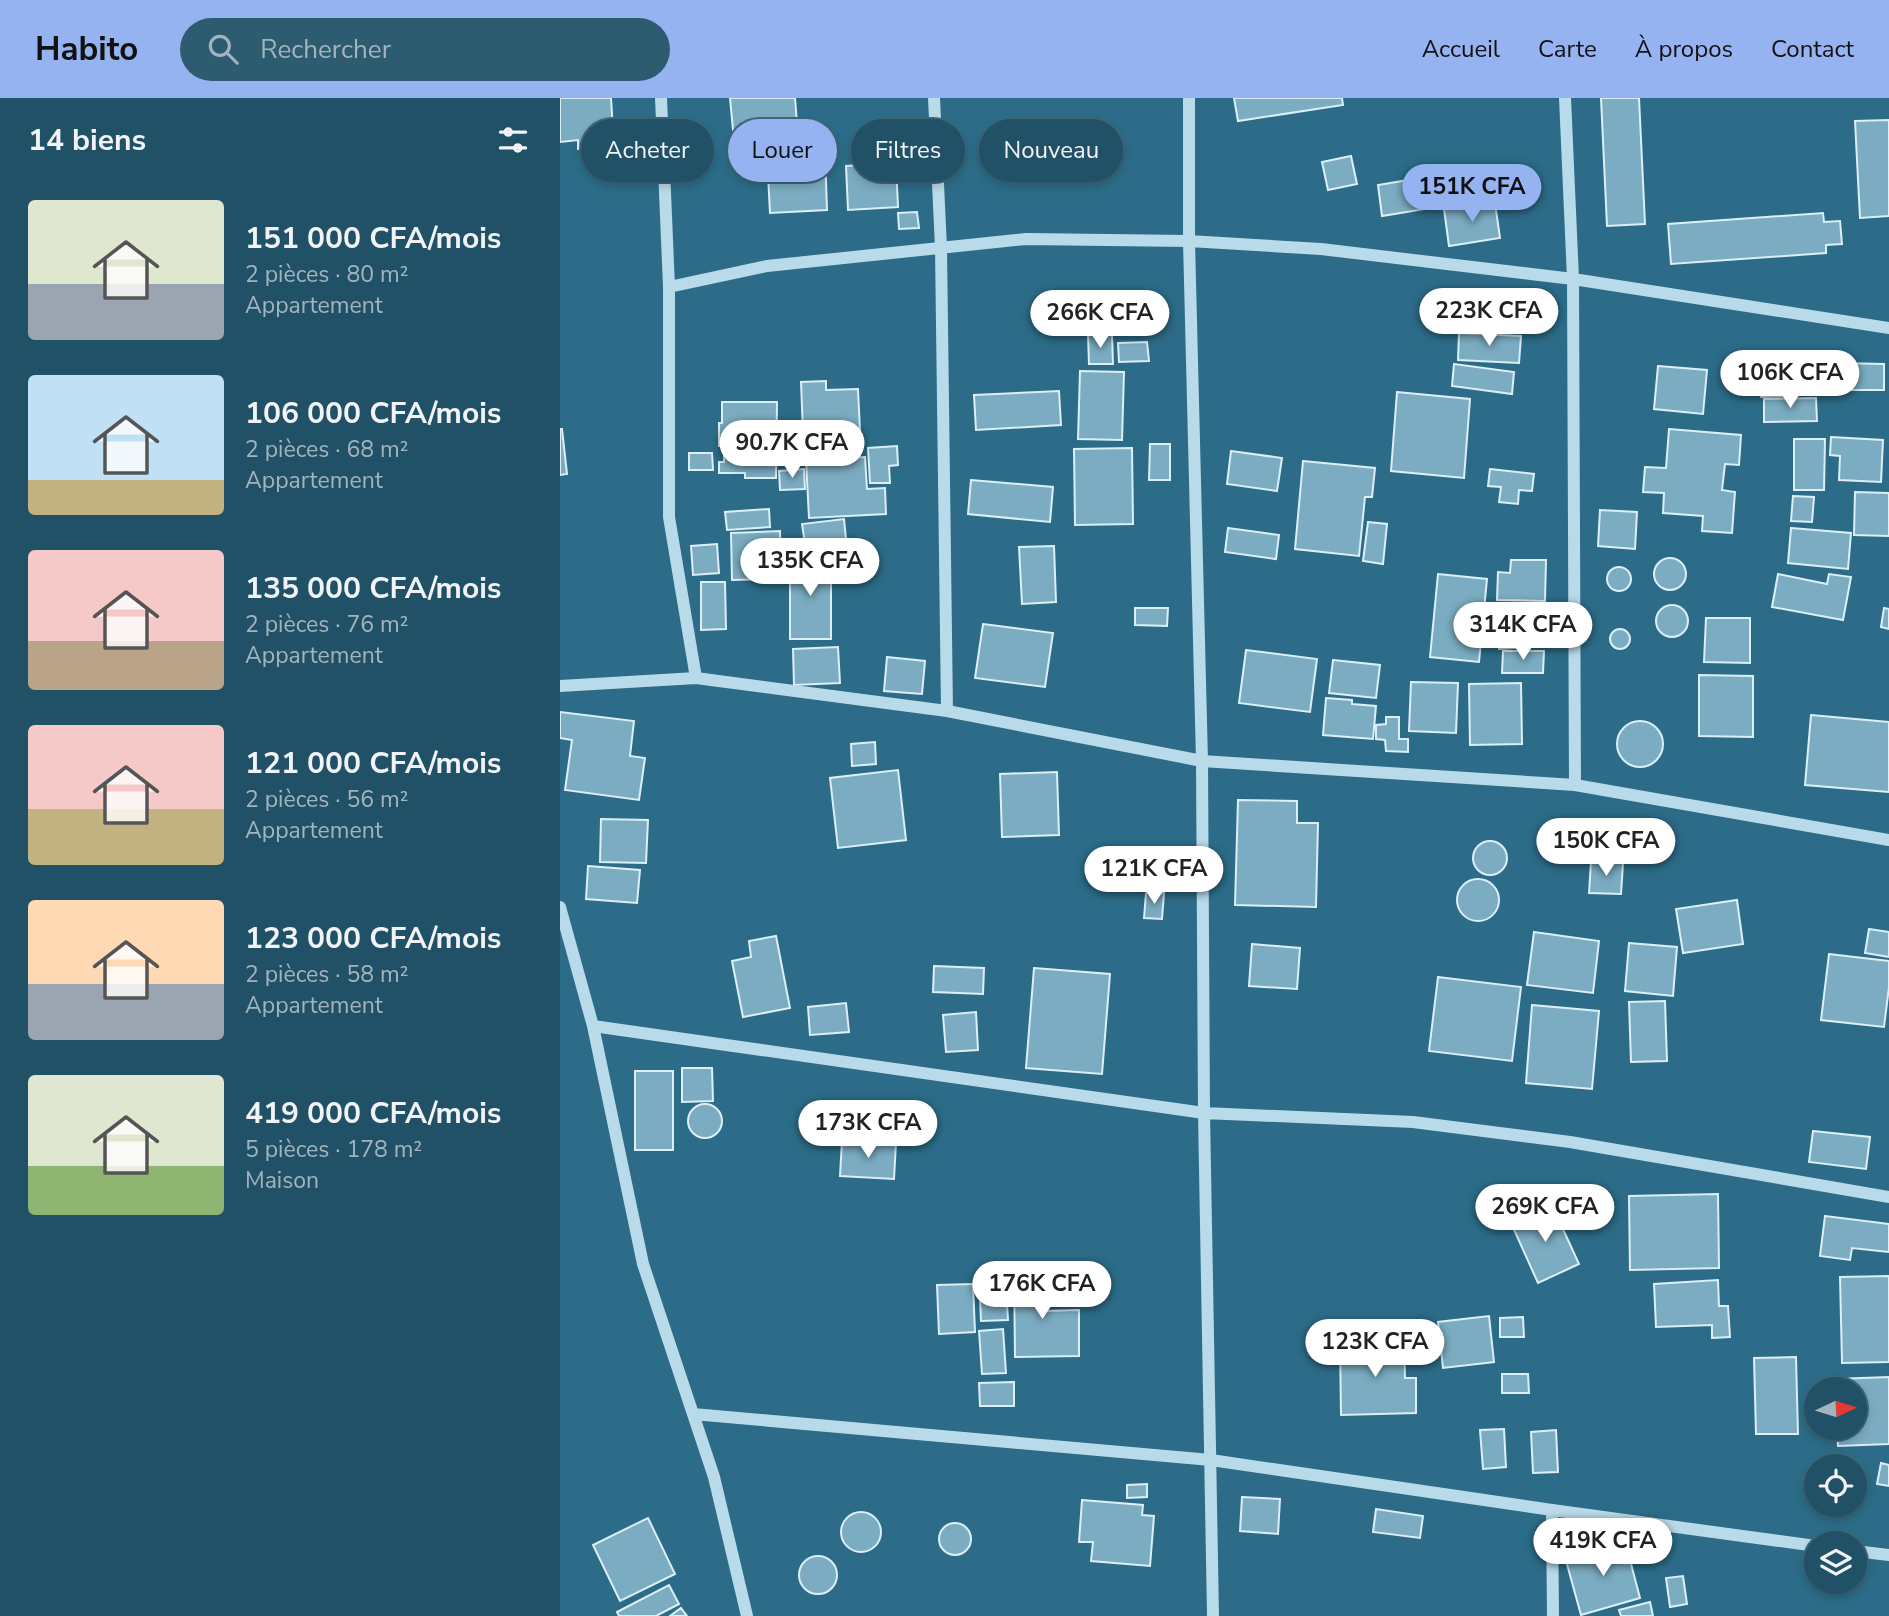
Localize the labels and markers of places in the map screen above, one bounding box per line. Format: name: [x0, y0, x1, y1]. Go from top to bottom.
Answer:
pin: 151K CFA: [1400, 164, 1544, 224]
pin: 223K CFA: [1417, 288, 1561, 348]
pin: 266K CFA: [1028, 290, 1172, 350]
pin: 106K CFA: [1718, 350, 1862, 410]
pin: 90.7K CFA: [712, 420, 872, 480]
pin: 135K CFA: [738, 538, 882, 598]
pin: 314K CFA: [1451, 602, 1595, 662]
pin: 150K CFA: [1534, 818, 1678, 878]
pin: 121K CFA: [1082, 846, 1226, 906]
pin: 173K CFA: [796, 1100, 940, 1160]
pin: 269K CFA: [1473, 1184, 1617, 1244]
pin: 176K CFA: [970, 1262, 1114, 1321]
pin: 123K CFA: [1303, 1320, 1447, 1379]
pin: 419K CFA: [1531, 1518, 1675, 1578]

